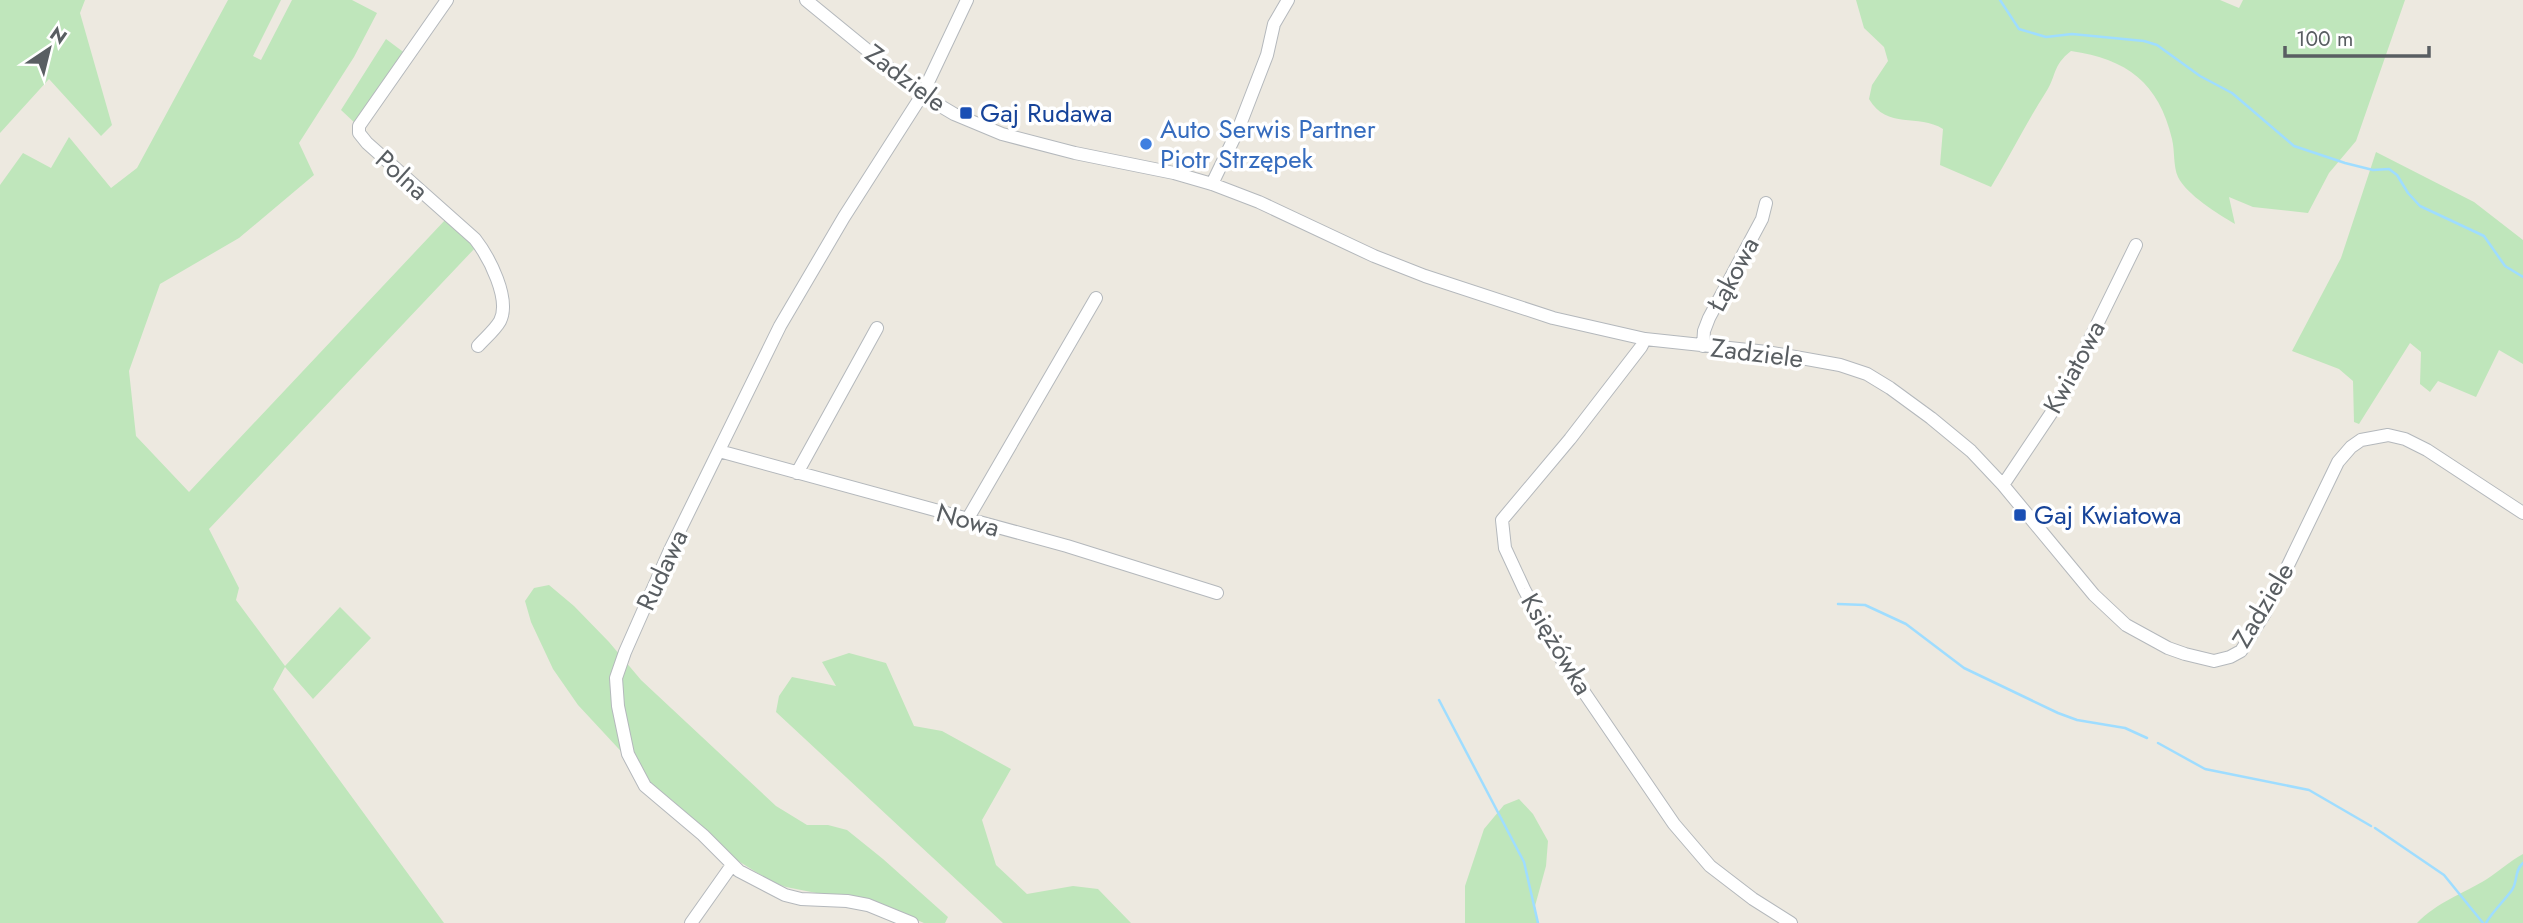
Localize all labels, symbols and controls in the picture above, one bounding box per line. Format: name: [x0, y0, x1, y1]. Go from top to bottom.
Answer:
north arrow: [14, 14, 84, 84]
scale bar: [2285, 14, 2428, 58]
text: N: [45, 20, 72, 51]
text: 100 m: [2296, 24, 2353, 54]
street label: Zadziele: [857, 35, 955, 121]
place label: Gaj Rudawa: [980, 94, 1113, 132]
marker: Gaj Rudawa: [958, 105, 974, 121]
place label: Auto Serwis Partner Piotr Strzępek: [1160, 110, 1376, 178]
marker: Auto Serwis Partner Piotr Strzępek: [1138, 136, 1154, 152]
street label: Polna: [367, 141, 437, 209]
street label: Łąkowa: [1697, 230, 1768, 319]
street label: Kwiatowa: [2034, 314, 2114, 420]
street label: Zadziele: [1709, 328, 1805, 378]
street label: Nowa: [932, 493, 1004, 547]
place label: Gaj Kwiatowa: [2034, 496, 2182, 534]
marker: Gaj Kwiatowa: [2012, 507, 2028, 523]
street label: Rudawa: [627, 523, 697, 617]
street label: Zadziele: [2223, 555, 2303, 655]
street label: Księżówka: [1512, 586, 1602, 702]

